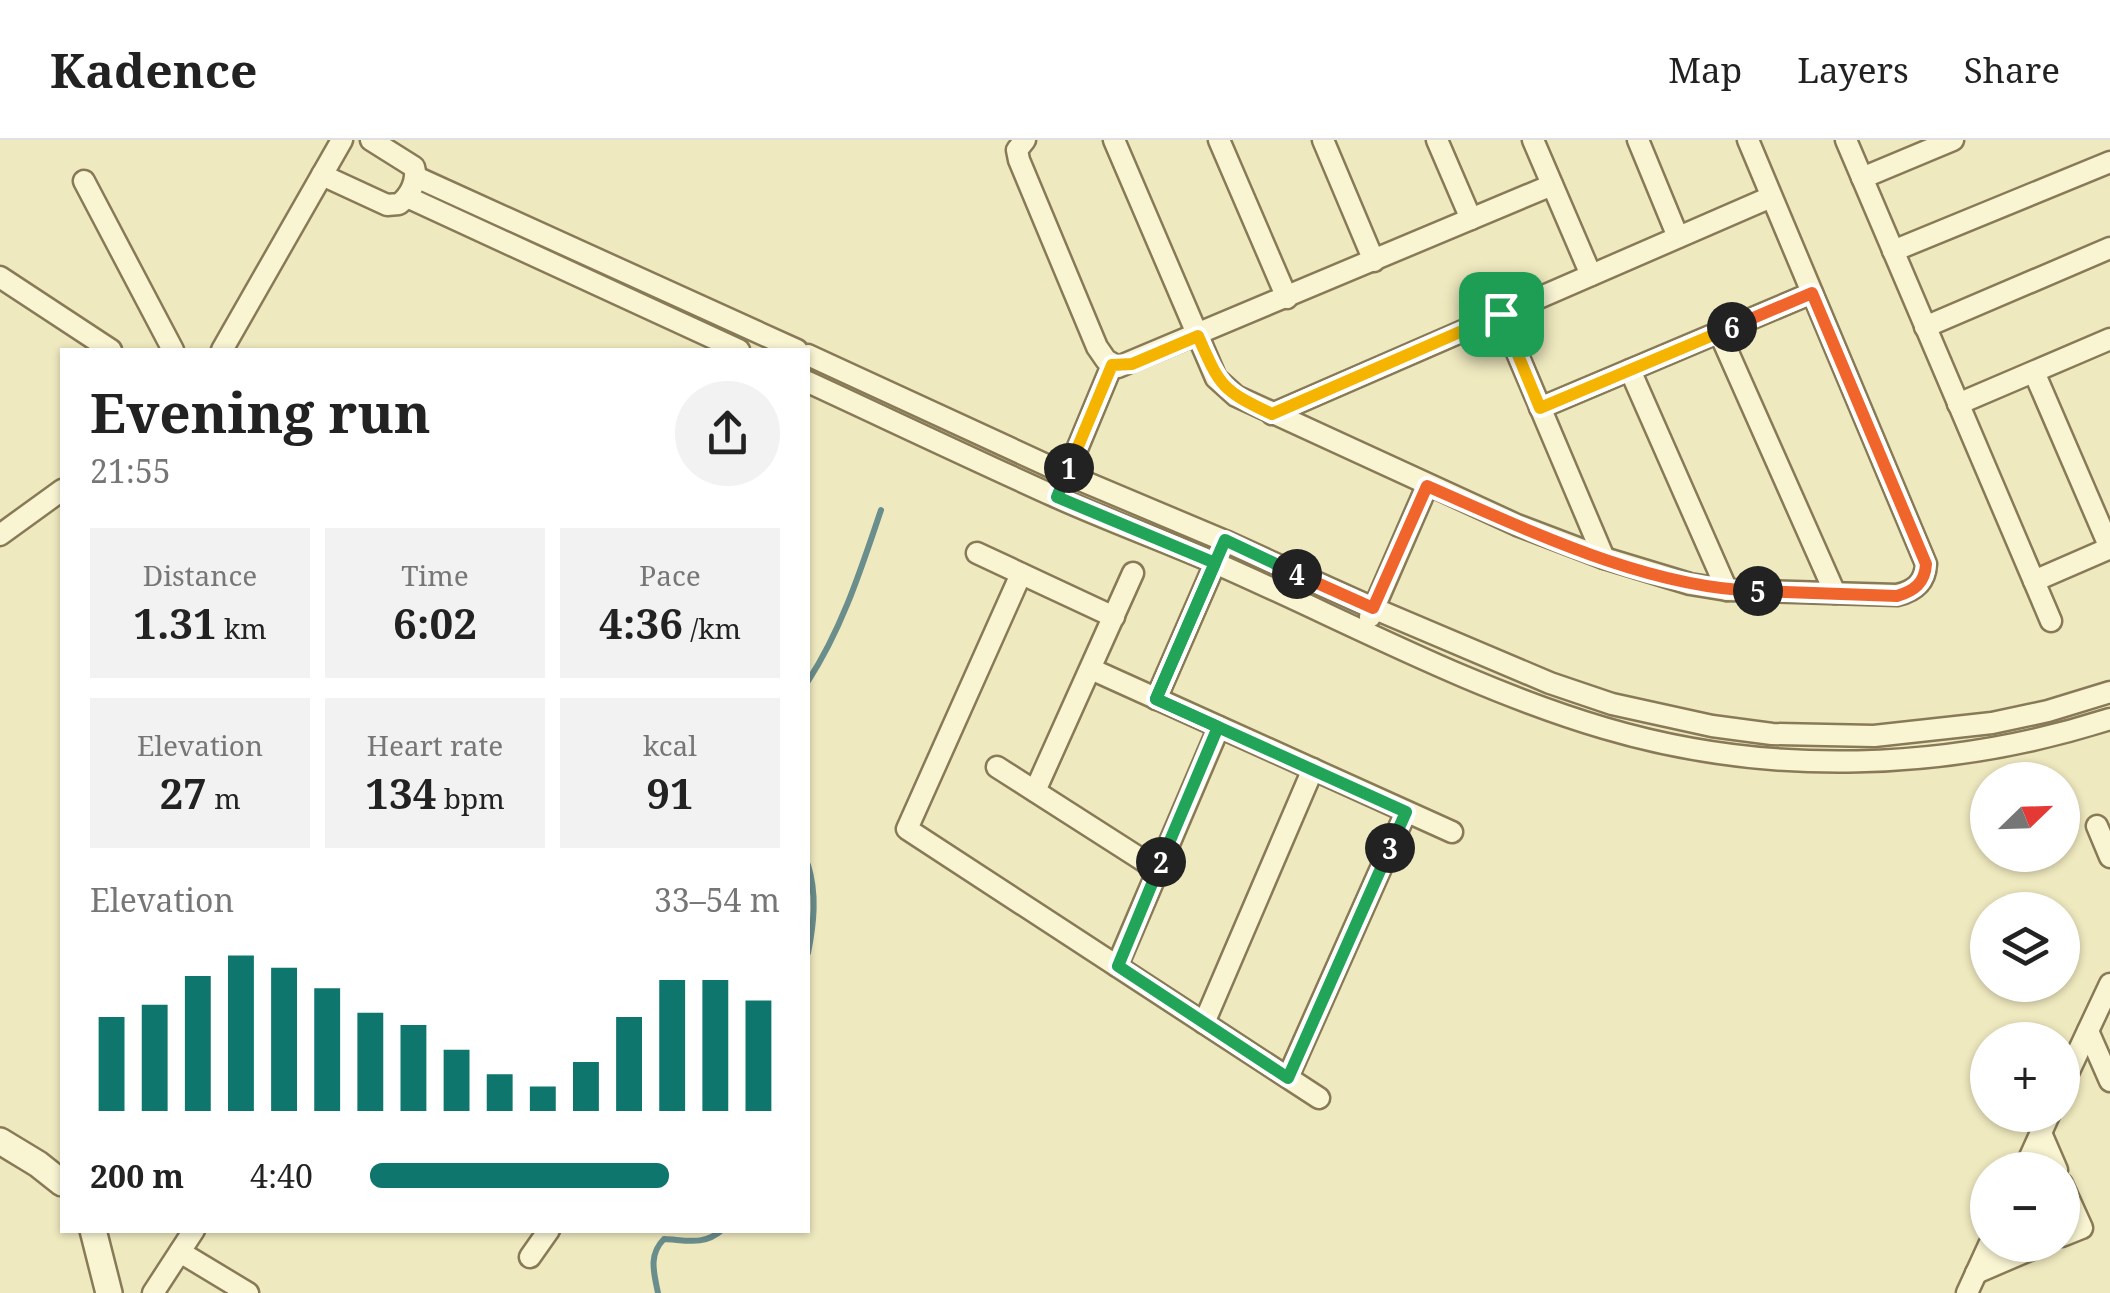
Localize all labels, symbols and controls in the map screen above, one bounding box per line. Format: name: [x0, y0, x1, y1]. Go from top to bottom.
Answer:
text: Kadence: [50, 37, 257, 102]
text: Map: [1668, 46, 1742, 93]
text: Layers: [1797, 46, 1909, 93]
text: Share: [1964, 46, 2060, 93]
pin: [1459, 272, 1544, 357]
icon: arrive: [1474, 287, 1529, 342]
pin: 6: [1707, 302, 1757, 352]
text: 6: [1724, 308, 1740, 346]
text: Evening run: [90, 374, 431, 449]
button: share: [675, 381, 780, 486]
pin: 1: [1044, 443, 1094, 493]
text: 21:55: [90, 449, 171, 492]
text: 1: [1061, 449, 1077, 487]
pin: 4: [1272, 549, 1322, 599]
text: 4: [1289, 555, 1305, 593]
text: Distance: [143, 556, 257, 594]
text: Time: [401, 556, 469, 594]
text: Pace: [639, 556, 701, 594]
pin: 5: [1733, 566, 1783, 616]
text: 5: [1750, 572, 1766, 610]
text: 1.31: [133, 594, 217, 651]
text: 6:02: [393, 594, 477, 651]
text: 4:36: [599, 594, 683, 651]
text: km: [217, 609, 267, 647]
text: /km: [683, 609, 741, 647]
text: Elevation: [137, 726, 263, 764]
text: Heart rate: [367, 726, 503, 764]
text: kcal: [643, 726, 697, 764]
north arrow: [1970, 762, 2080, 872]
map controls: [1970, 762, 2080, 1262]
text: 27: [159, 764, 207, 821]
text: 134: [365, 764, 437, 821]
text: 91: [646, 764, 694, 821]
text: m: [207, 779, 241, 817]
text: bpm: [437, 779, 505, 817]
pin: 3: [1365, 823, 1415, 873]
text: 3: [1382, 829, 1398, 867]
pin: 2: [1136, 837, 1186, 887]
text: 2: [1153, 843, 1169, 881]
text: Elevation: [90, 878, 234, 921]
text: 33–54 m: [654, 878, 780, 921]
button: layers: [1970, 892, 2080, 1002]
button: +: [1970, 1022, 2080, 1132]
button: −: [1970, 1152, 2080, 1262]
text: 200 m: [90, 1154, 184, 1197]
text: 4:40: [250, 1154, 313, 1197]

